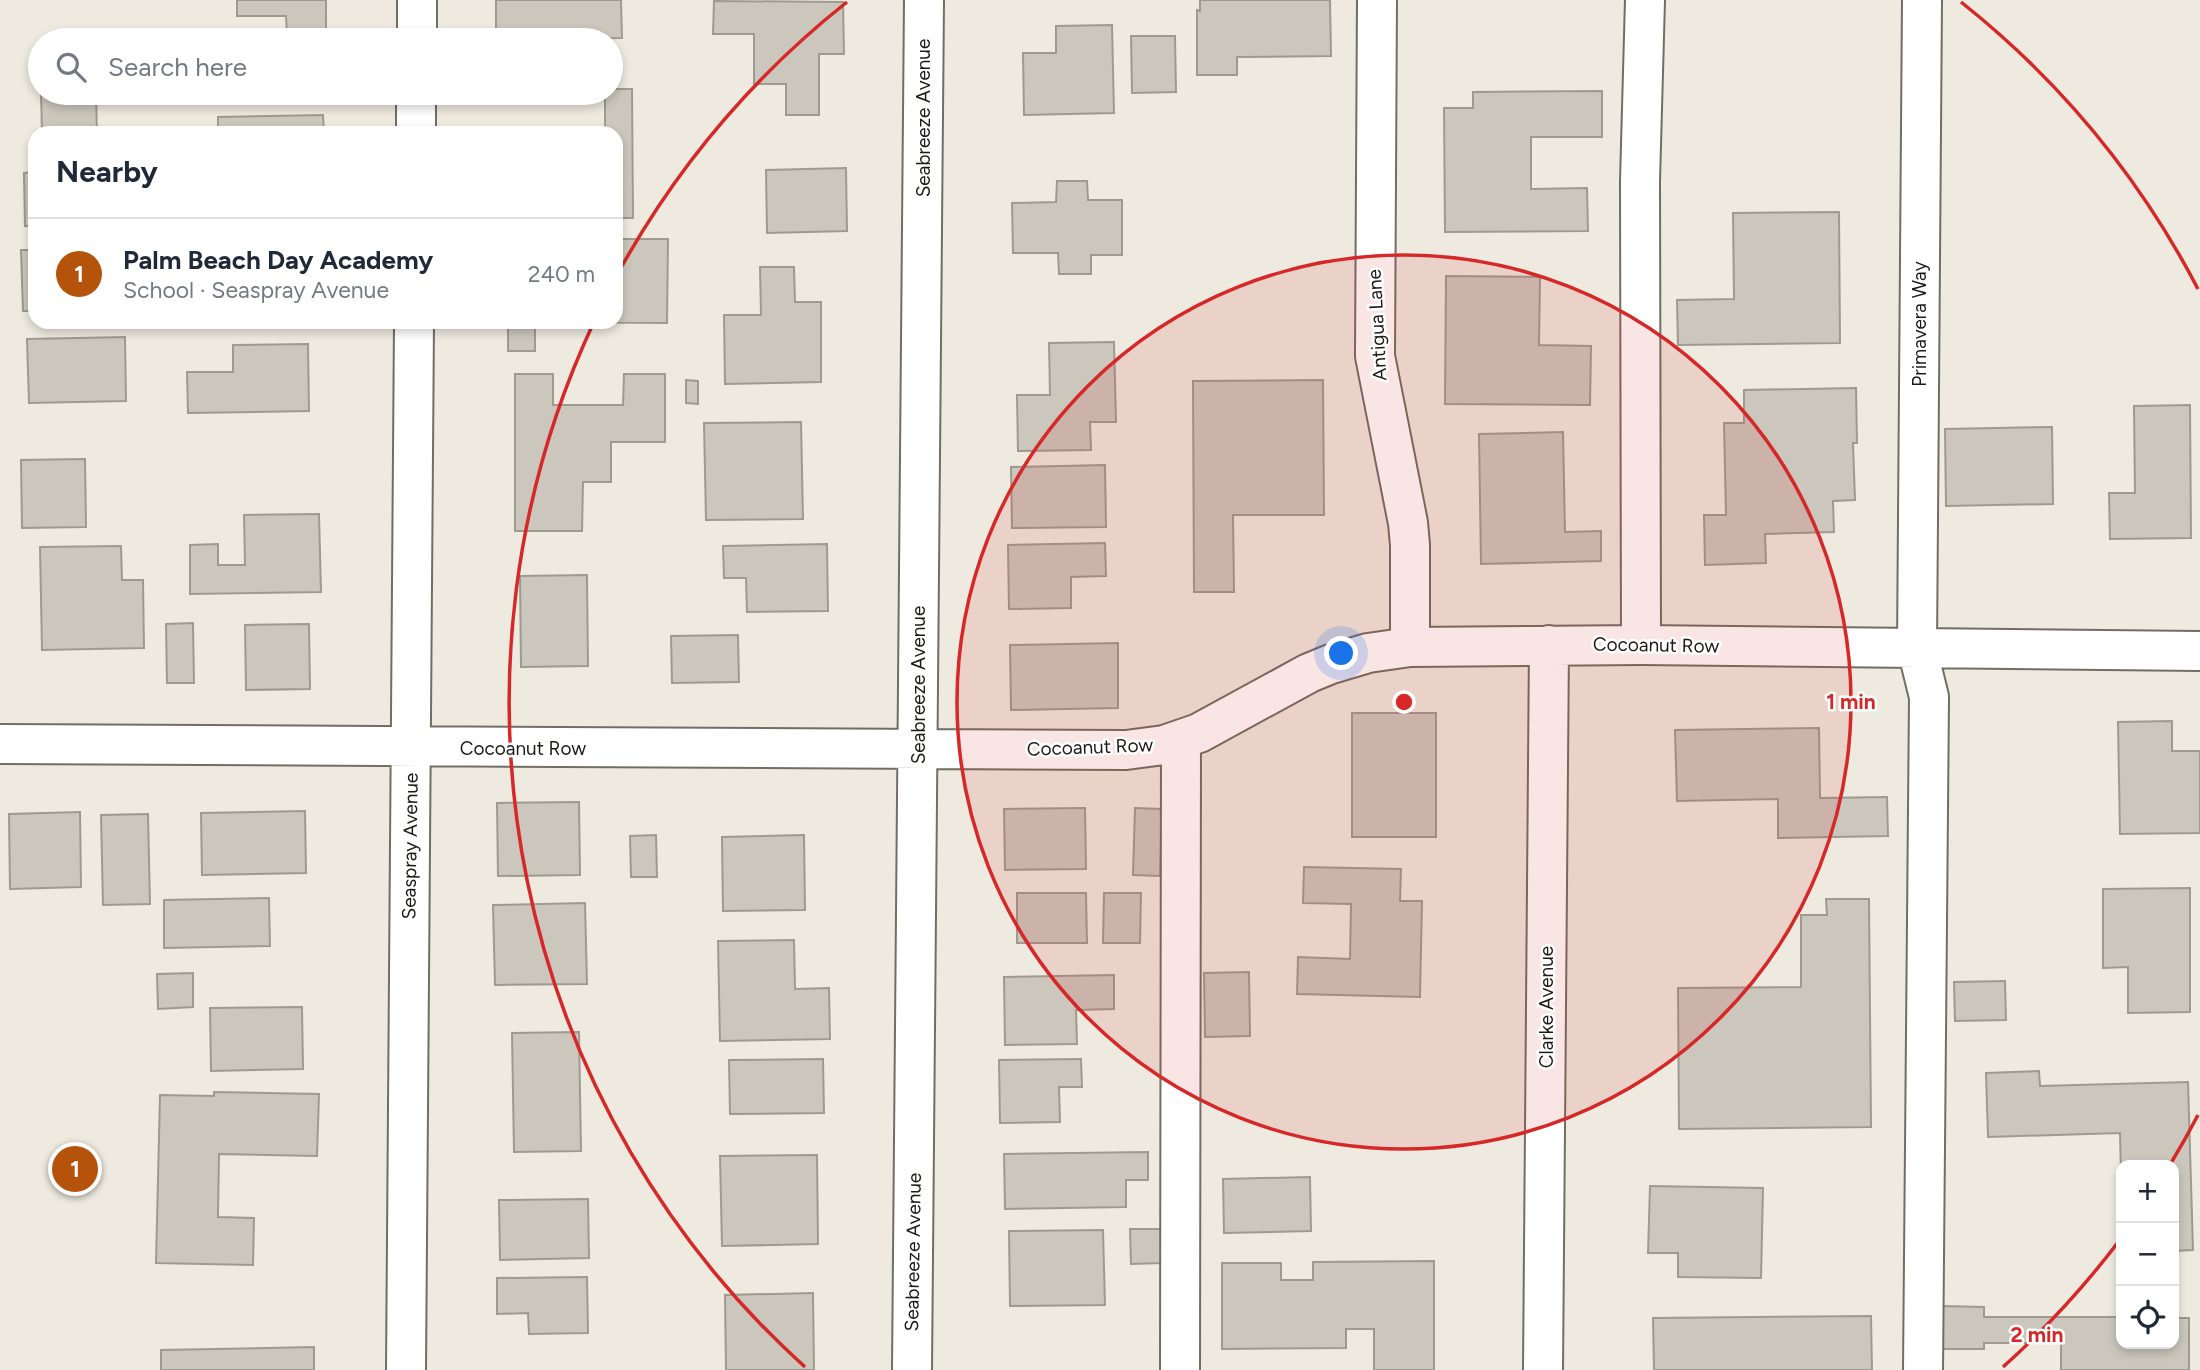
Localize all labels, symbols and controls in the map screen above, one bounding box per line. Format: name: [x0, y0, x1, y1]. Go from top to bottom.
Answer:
search box: [28, 28, 623, 105]
street label: Seabreeze Avenue: [912, 39, 935, 197]
icon: search: [52, 48, 90, 86]
text: Search here: [108, 51, 247, 83]
text: Nearby: [56, 153, 158, 190]
text: Palm Beach Day Academy: [123, 244, 433, 276]
text: 1: [74, 260, 84, 288]
text: 240 m: [528, 260, 595, 288]
street label: Primavera Way: [1908, 261, 1931, 387]
street label: Antigua Lane: [1363, 269, 1391, 381]
text: School · Seaspray Avenue: [123, 276, 389, 304]
street label: Seabreeze Avenue: [907, 606, 930, 764]
street label: Cocoanut Row: [1593, 632, 1719, 658]
your location: [1324, 636, 1358, 670]
text: 1 min: [1826, 689, 1876, 714]
centre of rings: [1392, 690, 1416, 714]
street label: Cocoanut Row: [1026, 733, 1154, 761]
street label: Cocoanut Row: [460, 737, 586, 760]
street label: Seaspray Avenue: [397, 772, 423, 920]
street label: Clarke Avenue: [1535, 946, 1558, 1068]
pin: 1: [52, 1143, 98, 1195]
map controls: [2116, 1160, 2179, 1349]
button: +: [2116, 1160, 2179, 1223]
street label: Seabreeze Avenue: [900, 1172, 926, 1332]
button: −: [2116, 1223, 2179, 1286]
button: locate: [2116, 1286, 2179, 1349]
text: 2 min: [2011, 1322, 2063, 1347]

